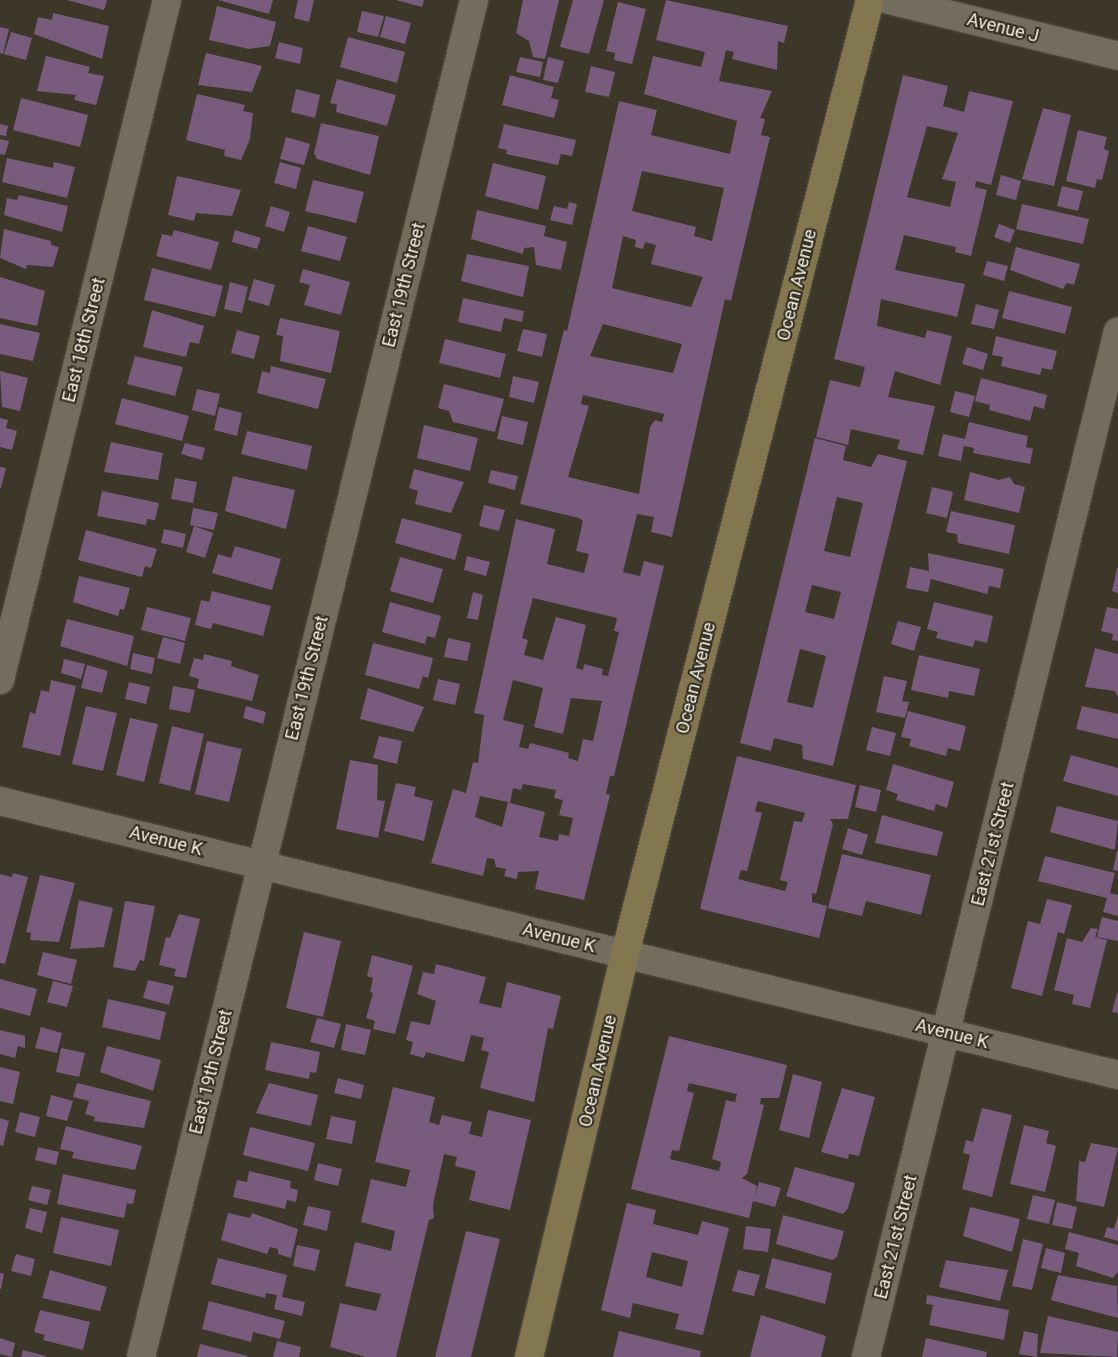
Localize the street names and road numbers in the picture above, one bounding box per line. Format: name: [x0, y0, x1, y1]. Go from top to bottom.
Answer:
street label: Avenue J: [965, 9, 1041, 47]
street label: East 19th Street: [378, 220, 430, 350]
street label: Ocean Avenue: [773, 227, 821, 343]
street label: East 18th Street: [58, 275, 110, 405]
street label: East 19th Street: [281, 613, 333, 743]
street label: Ocean Avenue: [672, 620, 720, 736]
street label: East 21st Street: [967, 780, 1019, 908]
street label: Avenue K: [127, 821, 205, 861]
street label: Avenue K: [520, 918, 598, 958]
street label: East 19th Street: [185, 1007, 237, 1137]
street label: Ocean Avenue: [575, 1013, 621, 1129]
street label: Avenue K: [913, 1014, 991, 1054]
street label: East 21st Street: [870, 1173, 922, 1301]

